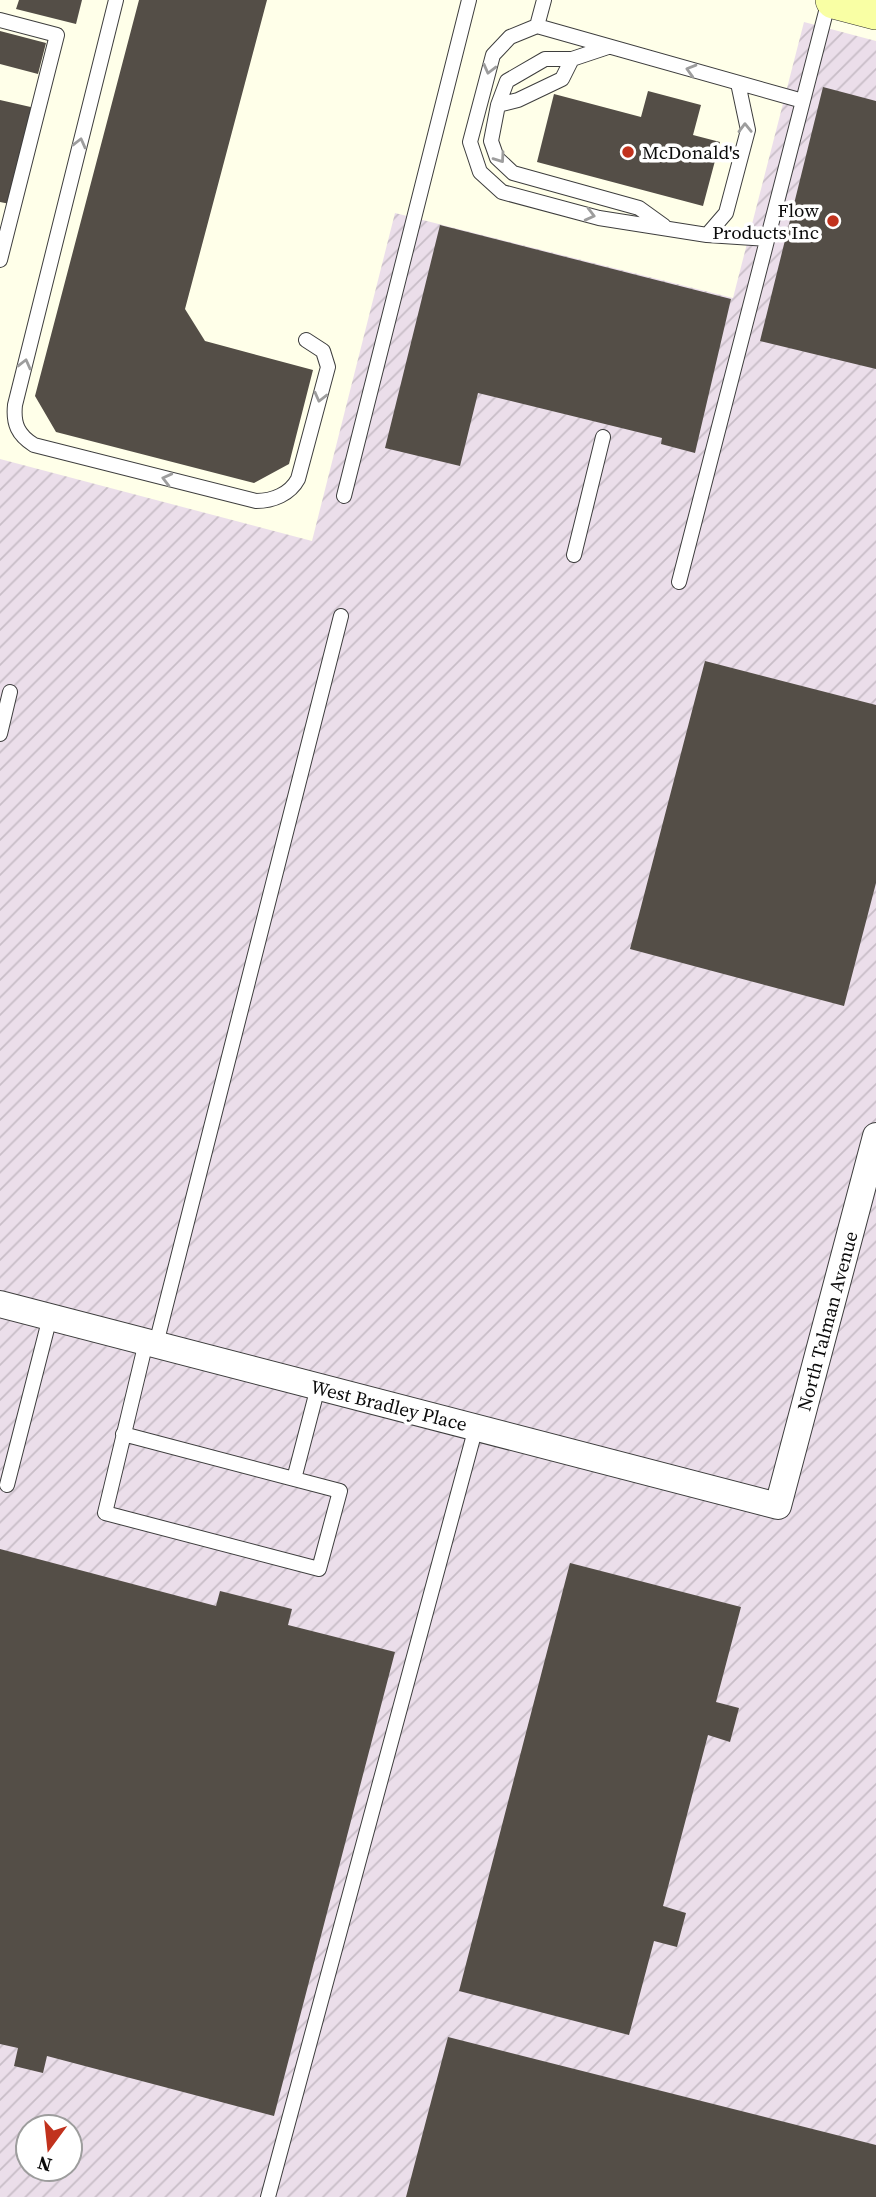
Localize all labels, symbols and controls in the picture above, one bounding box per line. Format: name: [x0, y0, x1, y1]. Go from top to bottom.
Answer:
one-way arrow: [483, 63, 497, 75]
one-way arrow: [685, 64, 697, 78]
one-way arrow: [737, 122, 753, 133]
one-way arrow: [72, 137, 86, 149]
place label: McDonald's: [642, 139, 740, 165]
marker: McDonald's: [620, 144, 636, 160]
one-way arrow: [492, 150, 504, 162]
place label: Flow Products Inc: [712, 197, 819, 245]
one-way arrow: [584, 207, 596, 221]
marker: Flow Products Inc: [825, 213, 841, 229]
one-way arrow: [17, 358, 31, 370]
one-way arrow: [314, 391, 328, 403]
one-way arrow: [161, 473, 173, 487]
street label: North Talman Avenue: [790, 1228, 864, 1414]
street label: West Bradley Place: [308, 1373, 470, 1437]
north arrow: [14, 2113, 84, 2183]
text: N: [34, 2150, 55, 2179]

